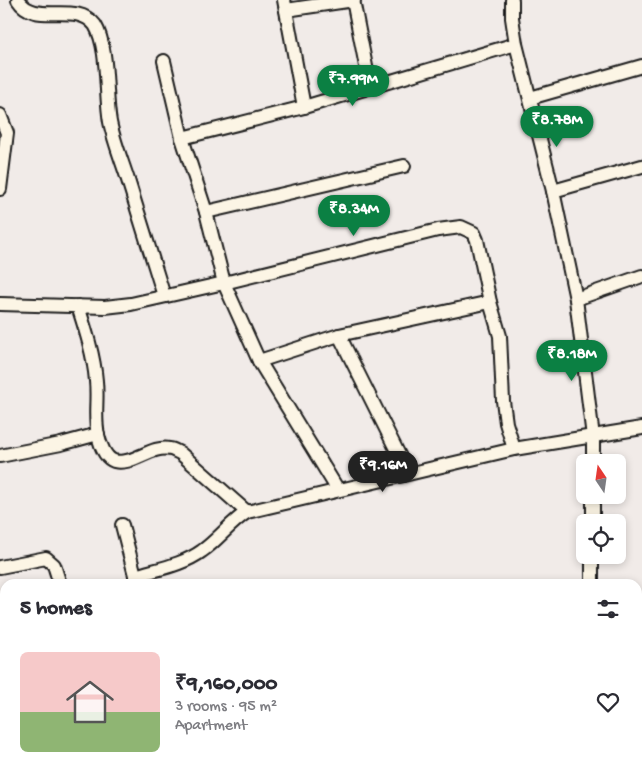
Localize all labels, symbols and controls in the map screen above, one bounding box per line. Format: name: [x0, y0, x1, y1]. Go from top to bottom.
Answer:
pin: ₹7.99M: [312, 64, 394, 107]
text: ₹7.99M: [328, 71, 378, 90]
pin: ₹8.78M: [516, 106, 598, 148]
text: ₹8.78M: [531, 112, 583, 131]
pin: ₹8.34M: [313, 194, 395, 237]
text: ₹8.34M: [329, 201, 379, 220]
pin: ₹8.18M: [531, 340, 613, 382]
text: ₹8.18M: [547, 346, 597, 365]
pin: ₹9.16M: [342, 450, 424, 493]
north arrow: [576, 454, 626, 504]
map controls: [576, 454, 626, 564]
text: ₹9.16M: [359, 457, 407, 476]
button: locate: [576, 514, 626, 564]
icon: filters: [594, 595, 622, 623]
text: 5 homes: [20, 597, 92, 622]
icon: home: [60, 672, 120, 732]
text: ₹9,160,000: [175, 673, 278, 698]
icon: heart: [594, 688, 622, 716]
text: 3 rooms · 95 m²: [175, 698, 277, 717]
text: Apartment: [175, 717, 247, 736]

